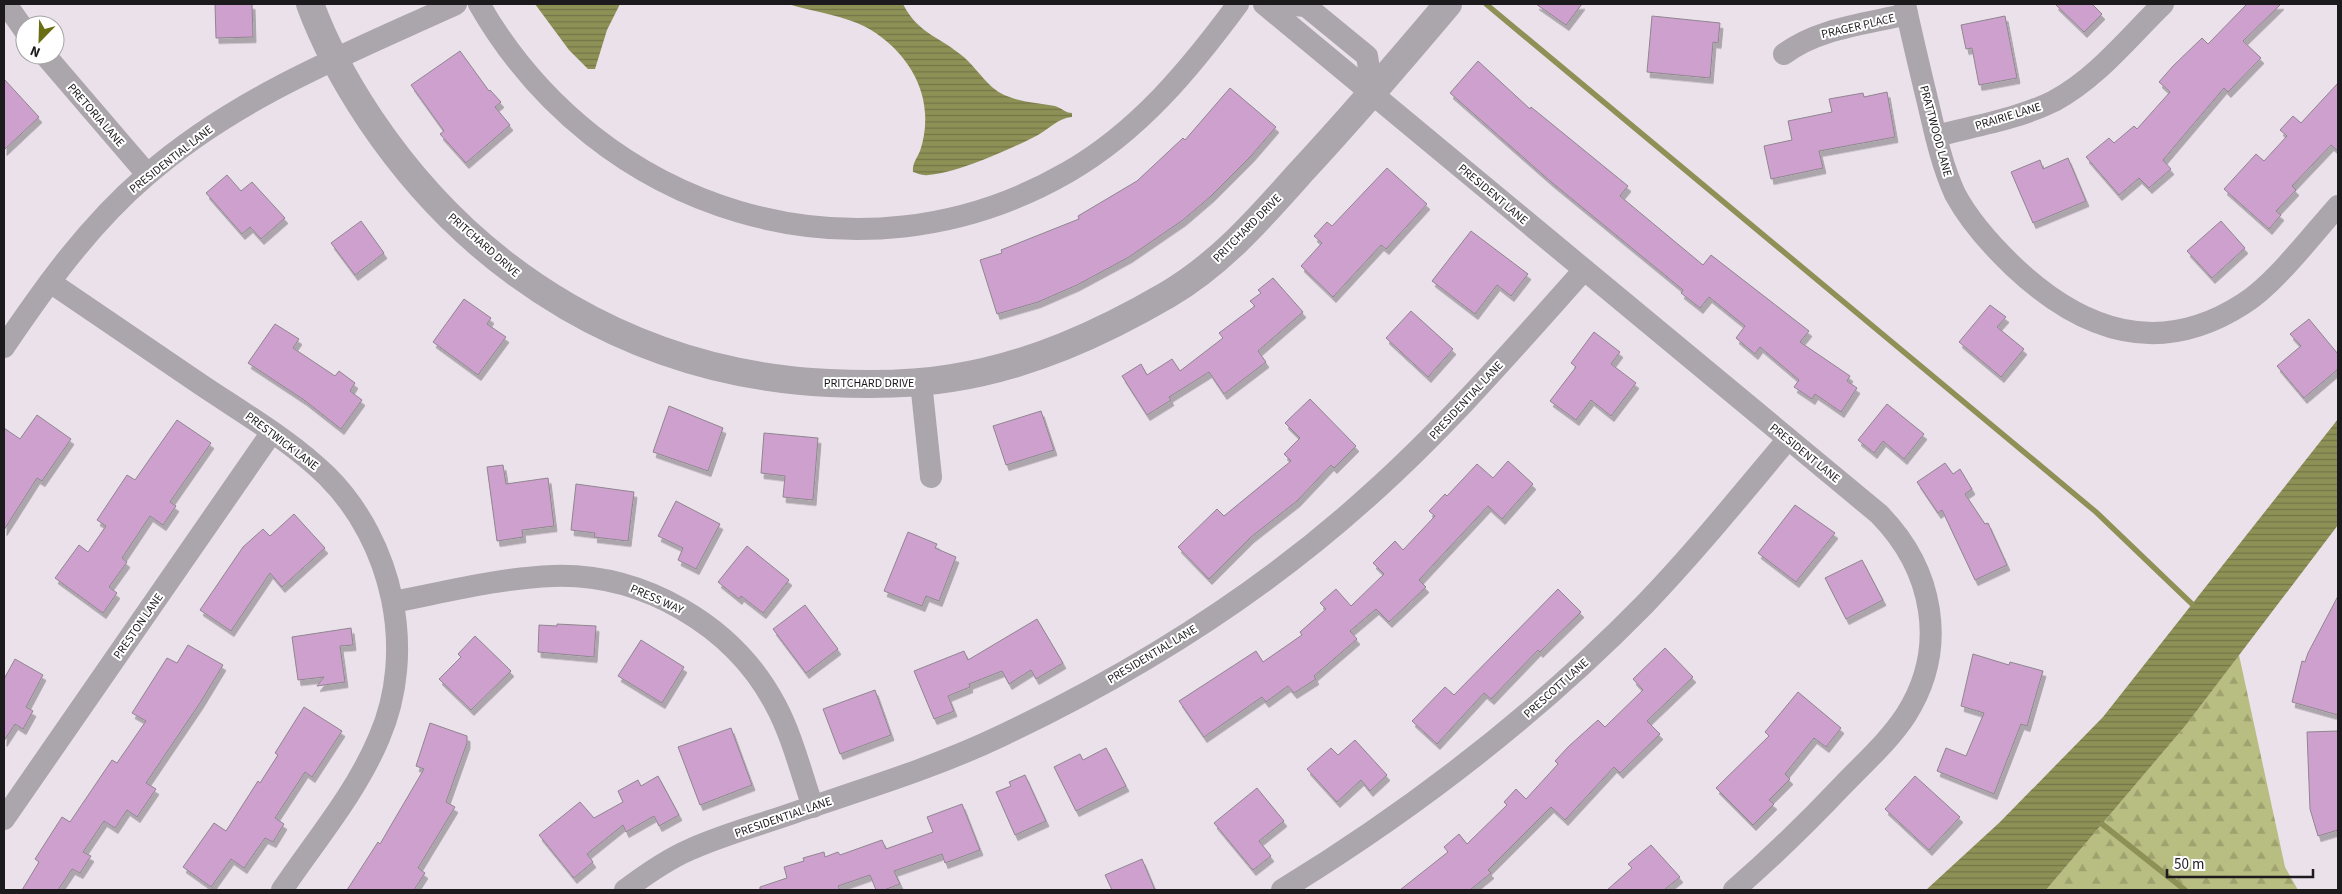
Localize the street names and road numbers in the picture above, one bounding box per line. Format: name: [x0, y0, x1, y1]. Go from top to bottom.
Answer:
street label: PRAGER PLACE: [1820, 10, 1897, 43]
street label: PRETORIA LANE: [63, 80, 128, 151]
street label: PRATTWOOD LANE: [1915, 84, 1956, 179]
street label: PRAIRIE LANE: [1973, 98, 2043, 135]
street label: PRESIDENTIAL LANE: [126, 121, 217, 197]
street label: PRESIDENT LANE: [1454, 160, 1531, 229]
street label: PRITCHARD DRIVE: [1209, 190, 1285, 266]
street label: PRITCHARD DRIVE: [444, 209, 523, 282]
street label: PRESIDENTIAL LANE: [1425, 357, 1507, 443]
street label: PRITCHARD DRIVE: [824, 375, 914, 392]
street label: PRESTWICK LANE: [242, 408, 322, 475]
street label: PRESIDENT LANE: [1766, 420, 1844, 487]
street label: PRESS WAY: [628, 580, 686, 619]
street label: PRESTON LANE: [109, 590, 167, 663]
street label: PRESIDENTIAL LANE: [1104, 621, 1200, 688]
street label: PRESCOTT LANE: [1520, 655, 1593, 722]
street label: PRESIDENTIAL LANE: [732, 793, 834, 842]

